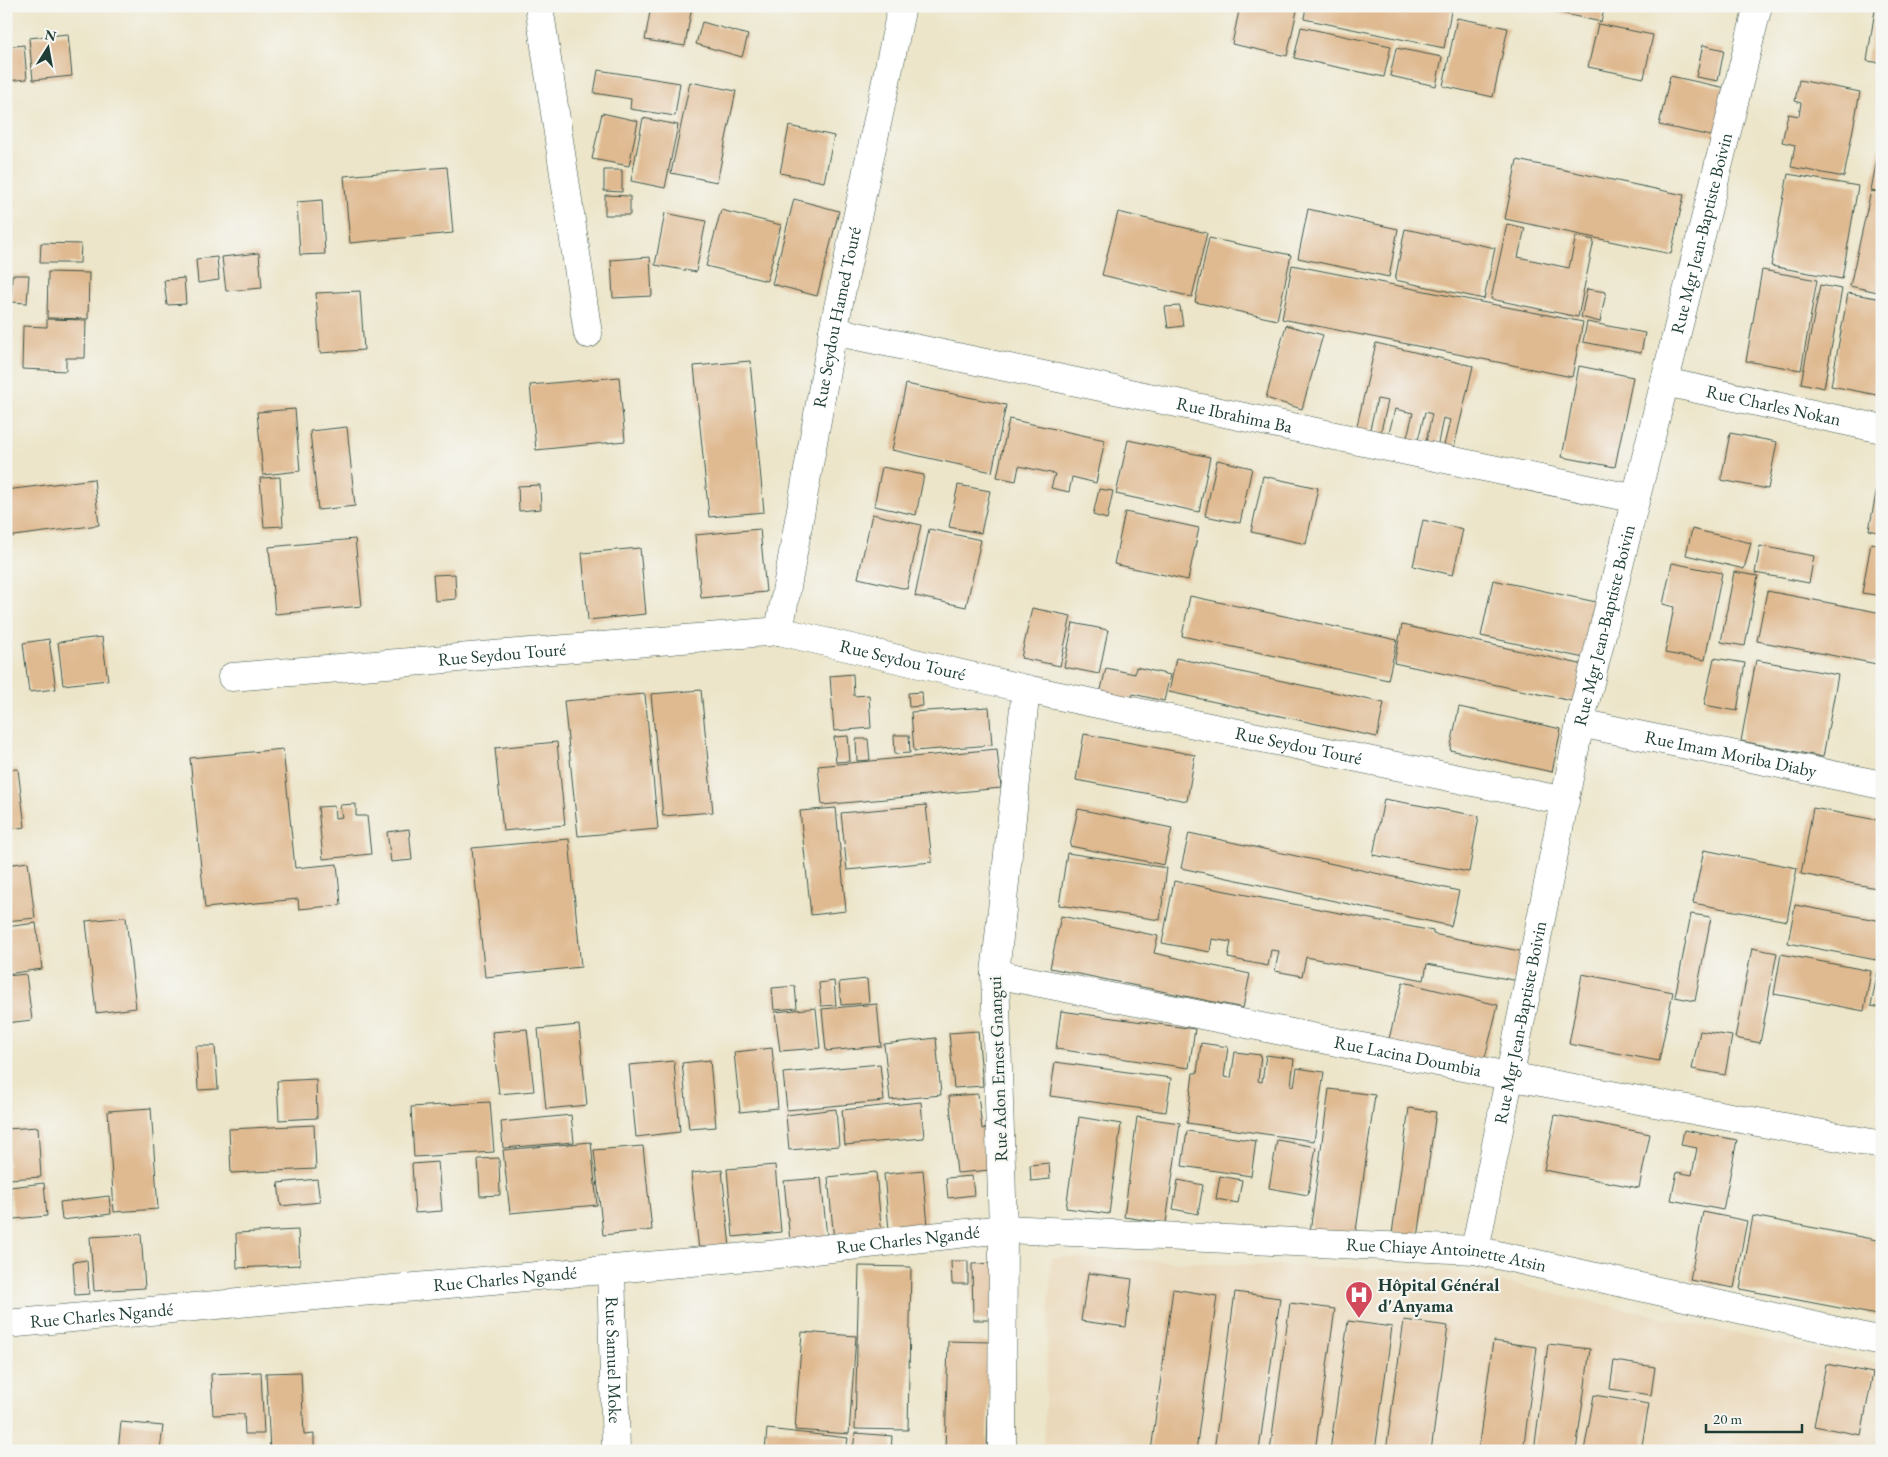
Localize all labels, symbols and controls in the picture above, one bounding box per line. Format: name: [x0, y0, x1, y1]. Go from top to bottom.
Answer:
north arrow: [22, 22, 72, 72]
text: N: [43, 25, 58, 45]
street label: Rue Mgr Jean-Baptiste Boivin: [1665, 130, 1737, 336]
street label: Rue Seydou Hamed Touré: [807, 225, 866, 410]
street label: Rue Charles Nokan: [1704, 379, 1843, 431]
street label: Rue Ibrahima Ba: [1174, 391, 1295, 438]
street label: Rue Mgr Jean-Baptiste Boivin: [1568, 522, 1640, 728]
street label: Rue Seydou Touré: [838, 634, 968, 685]
street label: Rue Seydou Touré: [437, 637, 567, 671]
street label: Rue Seydou Touré: [1233, 721, 1364, 769]
street label: Rue Imam Moriba Diaby: [1643, 725, 1819, 782]
street label: Rue Mgr Jean-Baptiste Boivin: [1488, 918, 1551, 1126]
street label: Rue Adon Ernest Gnangui: [983, 975, 1012, 1162]
street label: Rue Lacina Doumbia: [1332, 1030, 1484, 1082]
street label: Rue Charles Ngandé: [835, 1220, 981, 1258]
street label: Rue Chiaye Antoinette Atsin: [1346, 1232, 1549, 1277]
street label: Rue Charles Ngandé: [432, 1260, 578, 1296]
place label: Hôpital Général d'Anyama: [1378, 1273, 1499, 1317]
hospital icon: Hôpital Général d'Anyama: [1344, 1280, 1374, 1319]
street label: Rue Samuel Moke: [601, 1296, 627, 1424]
street label: Rue Charles Ngandé: [29, 1297, 174, 1333]
scale bar: [1706, 1402, 1802, 1434]
text: 20 m: [1713, 1409, 1742, 1428]

